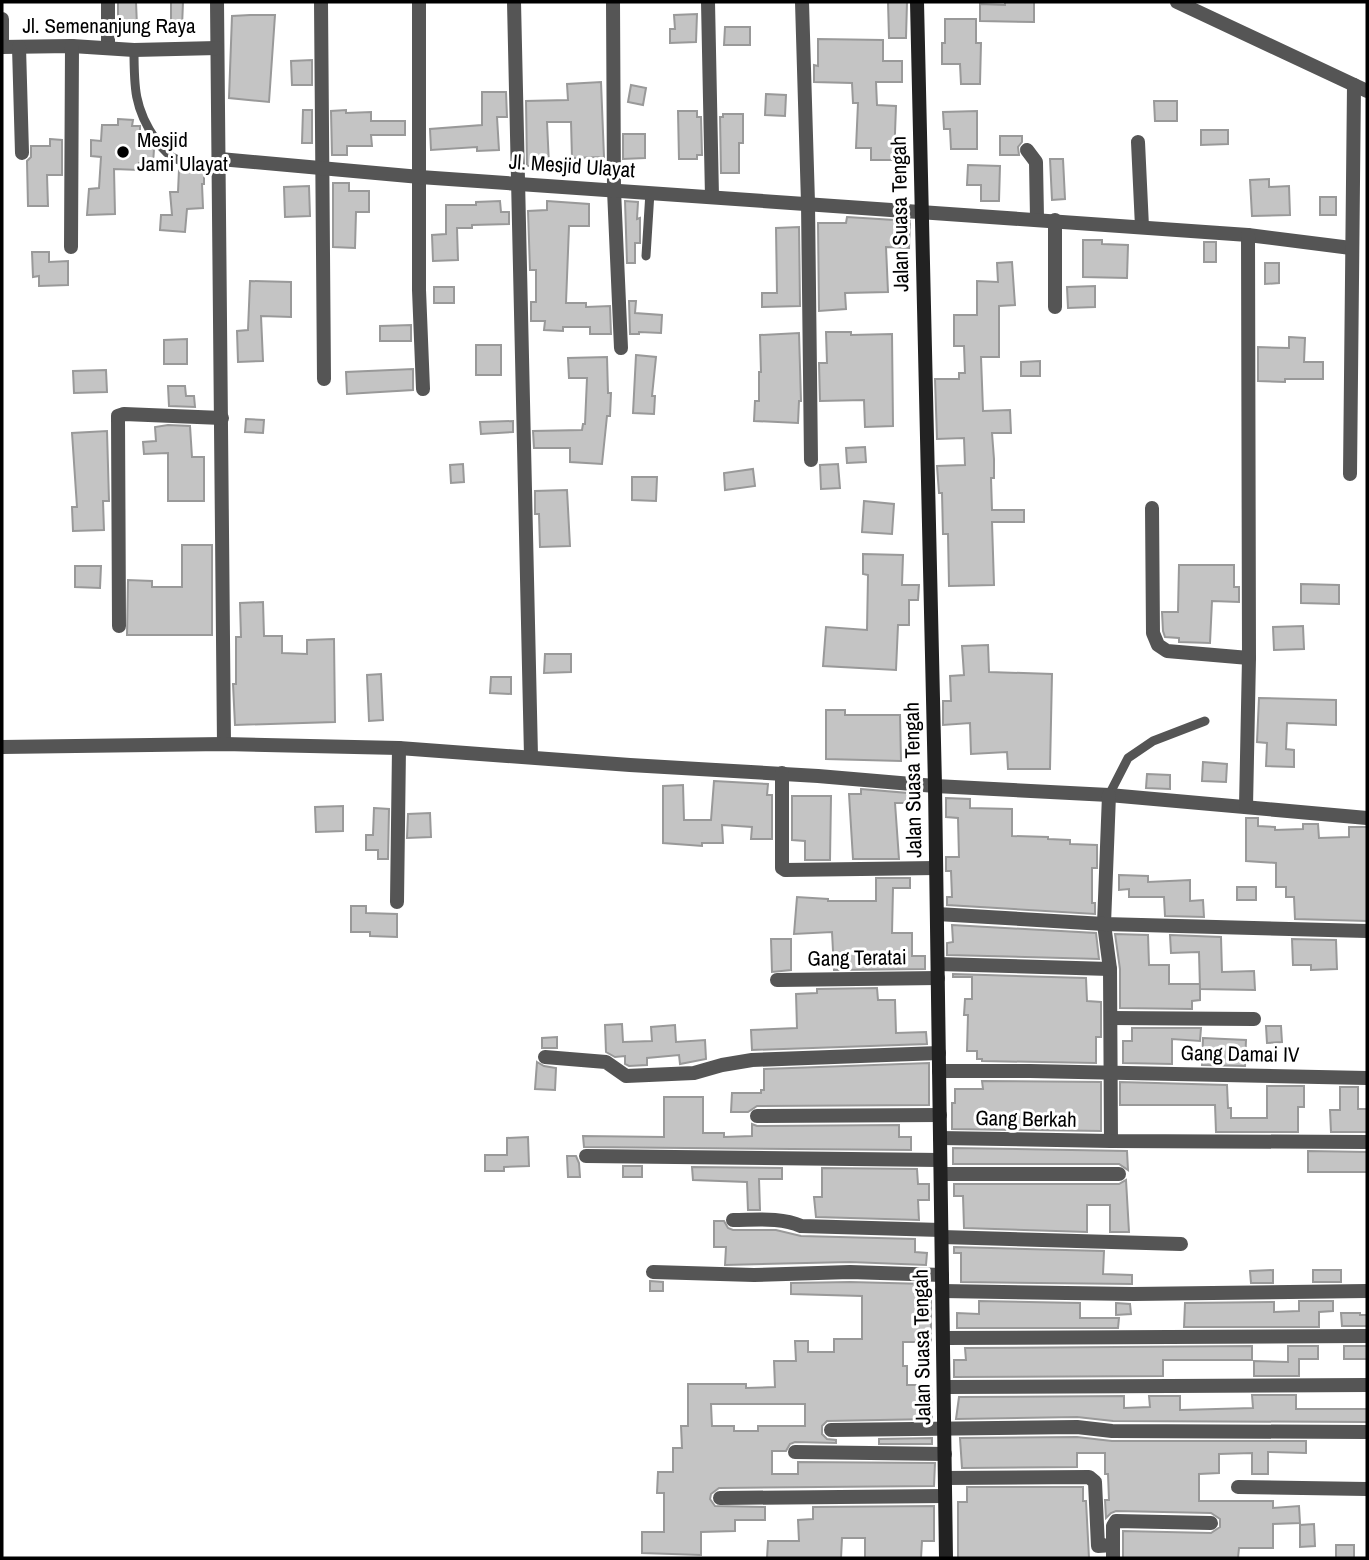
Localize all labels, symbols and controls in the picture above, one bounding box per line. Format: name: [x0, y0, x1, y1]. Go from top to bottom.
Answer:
street label: Jl. Semenanjung Raya: [22, 11, 196, 40]
place label: Mesjid Jami Ulayat: [137, 125, 228, 178]
street label: Jalan Suasa Tengah: [884, 136, 915, 292]
marker: Mesjid Jami Ulayat: [115, 144, 131, 160]
street label: Jl. Mesjid Ulayat: [508, 147, 636, 184]
street label: Jalan Suasa Tengah: [897, 702, 928, 858]
street label: Gang Teratai: [807, 942, 907, 973]
street label: Gang Damai IV: [1180, 1038, 1300, 1069]
street label: Gang Berkah: [975, 1103, 1077, 1134]
street label: Jalan Suasa Tengah: [906, 1269, 937, 1425]

